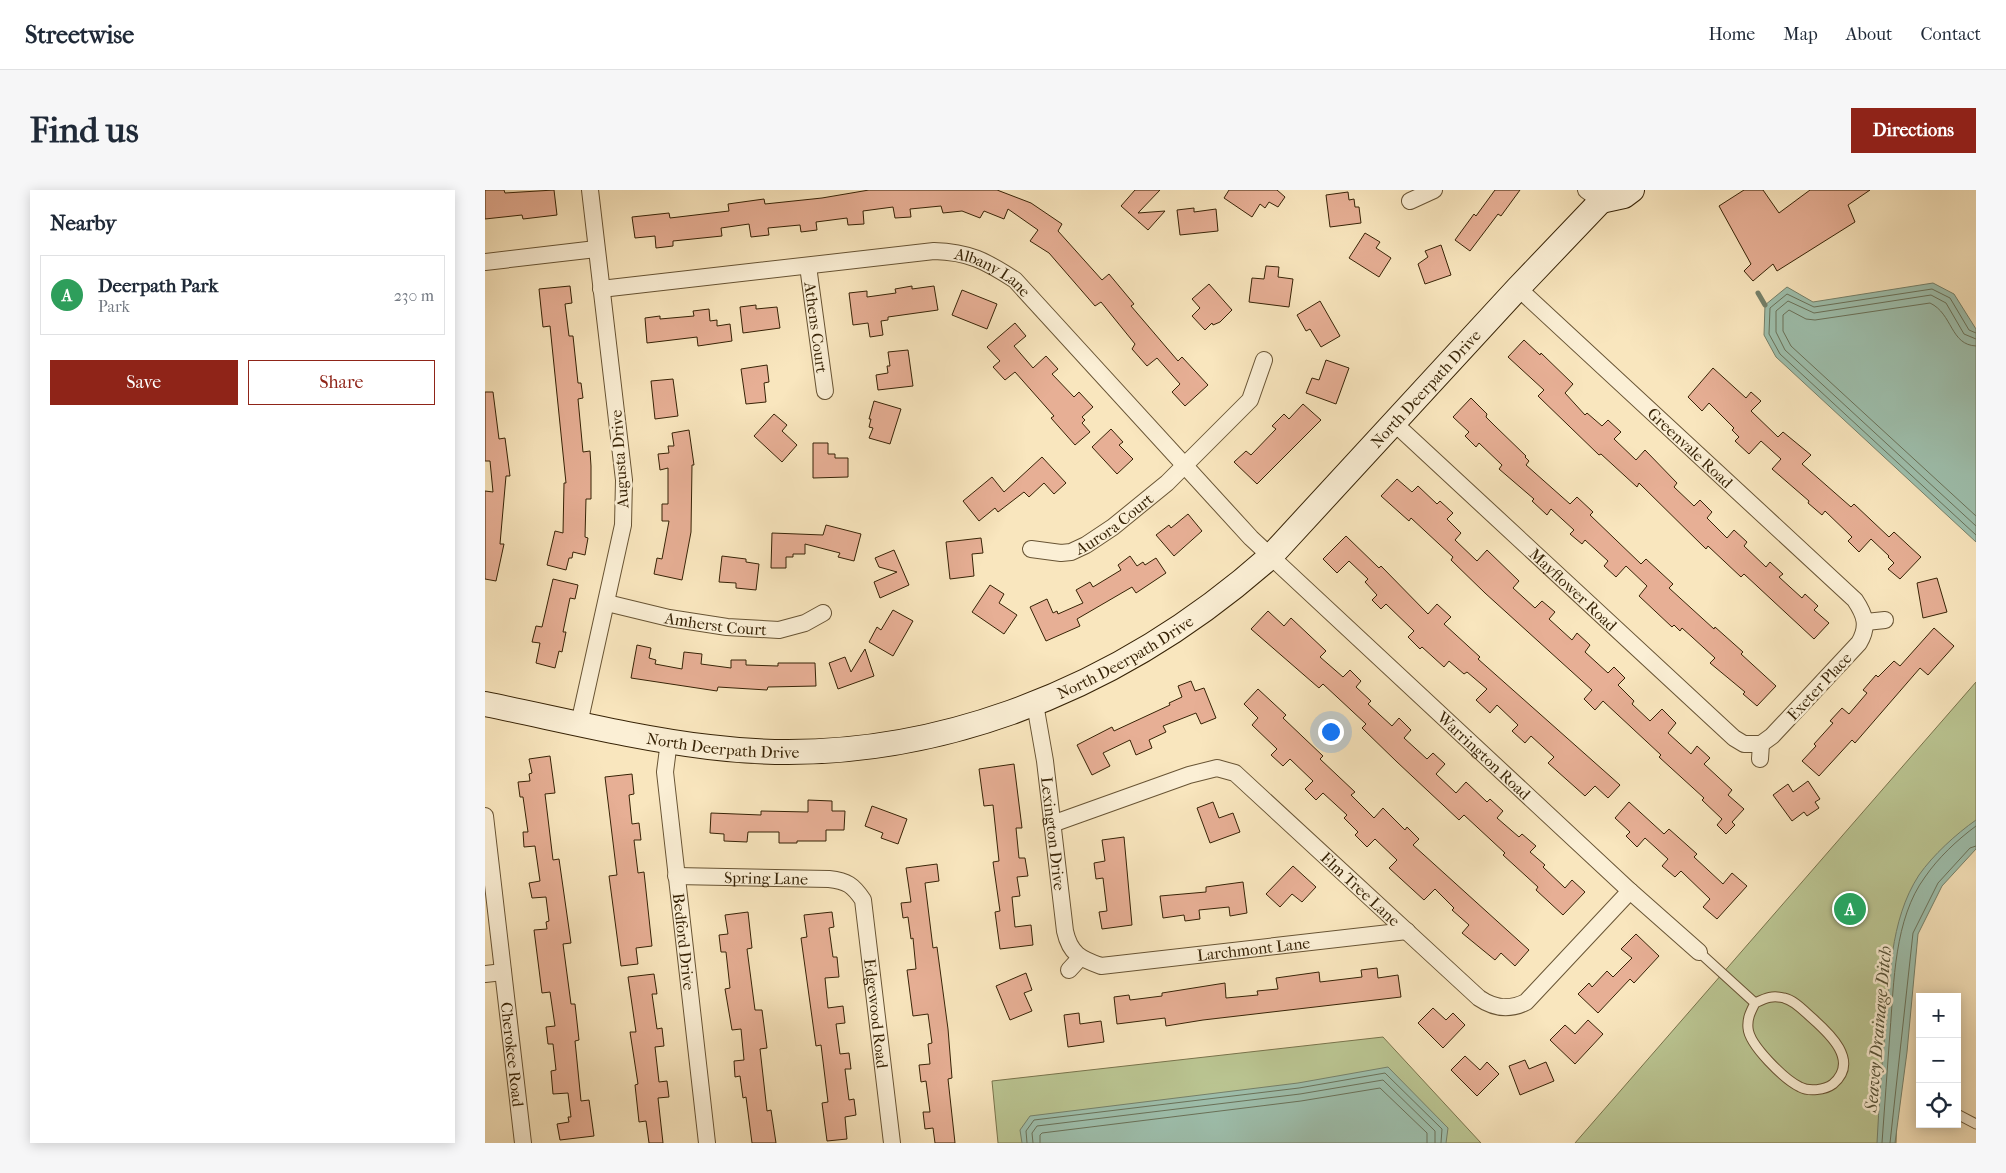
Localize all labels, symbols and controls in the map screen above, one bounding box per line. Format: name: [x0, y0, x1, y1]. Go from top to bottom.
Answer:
text: Streetwise: [25, 21, 134, 49]
text: Home: [1708, 24, 1755, 45]
text: Map: [1783, 24, 1818, 45]
text: About: [1846, 24, 1892, 45]
text: Contact: [1920, 24, 1981, 45]
button: Directions: [1851, 108, 1976, 153]
text: Find us: [30, 110, 139, 151]
text: Nearby: [50, 211, 116, 235]
street label: Albany Lane: [952, 244, 1035, 301]
text: Deerpath Park: [98, 275, 218, 297]
street label: Athens Court: [800, 280, 831, 375]
text: A: [62, 286, 72, 305]
text: 230 m: [394, 286, 434, 305]
text: Park: [98, 297, 130, 316]
street label: North Deerpath Drive: [1367, 326, 1485, 452]
button: Save: [50, 360, 238, 405]
button: Share: [248, 360, 435, 405]
street label: Greenvale Road: [1643, 404, 1737, 492]
street label: Augusta Drive: [607, 409, 632, 510]
street label: Aurora Court: [1071, 489, 1157, 559]
street label: Mayflower Road: [1525, 544, 1621, 635]
street label: Amherst Court: [662, 608, 768, 639]
street label: North Deerpath Drive: [1054, 611, 1197, 703]
street label: Exeter Place: [1783, 648, 1856, 724]
street label: Warrington Road: [1433, 707, 1535, 804]
your location: [1318, 719, 1344, 745]
street label: North Deerpath Drive: [645, 729, 800, 762]
street label: Lexington Drive: [1037, 776, 1069, 892]
street label: Elm Tree Lane: [1317, 848, 1404, 930]
street label: Spring Lane: [724, 868, 808, 889]
pin: A: [1834, 890, 1866, 928]
street label: Bedford Drive: [669, 892, 699, 992]
street label: Larchmont Lane: [1196, 933, 1311, 965]
water label: Seavey Drainage Ditch: [1861, 945, 1896, 1114]
street label: Edgewood Road: [860, 957, 892, 1070]
map controls: [1916, 993, 1961, 1128]
button: +: [1916, 993, 1961, 1038]
street label: Cherokee Road: [497, 1001, 528, 1108]
button: −: [1916, 1038, 1961, 1083]
button: locate: [1916, 1083, 1961, 1128]

